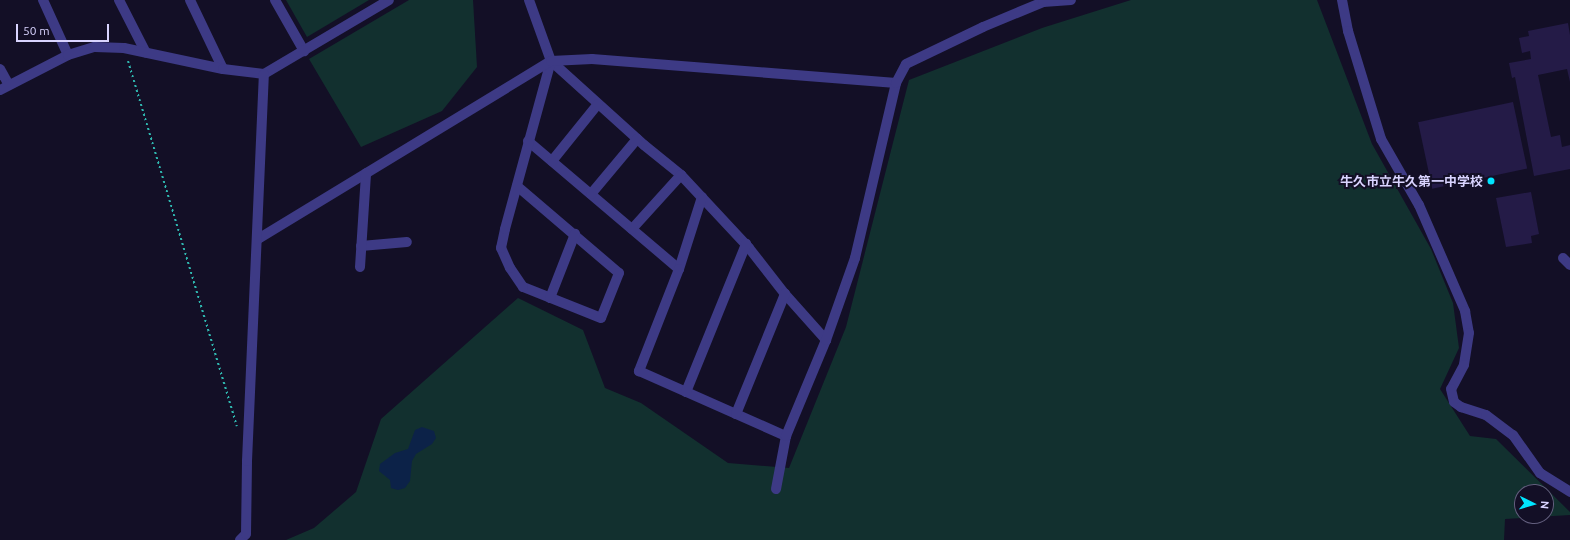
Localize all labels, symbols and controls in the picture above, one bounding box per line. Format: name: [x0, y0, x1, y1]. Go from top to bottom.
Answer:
scale bar: [18, 16, 111, 42]
text: 50 m: [23, 24, 50, 37]
place label: 牛久市立牛久第一中学校: [1340, 173, 1483, 189]
marker: 牛久市立牛久第一中学校: [1486, 176, 1496, 186]
north arrow: [1514, 484, 1554, 524]
text: N: [1539, 500, 1551, 510]

